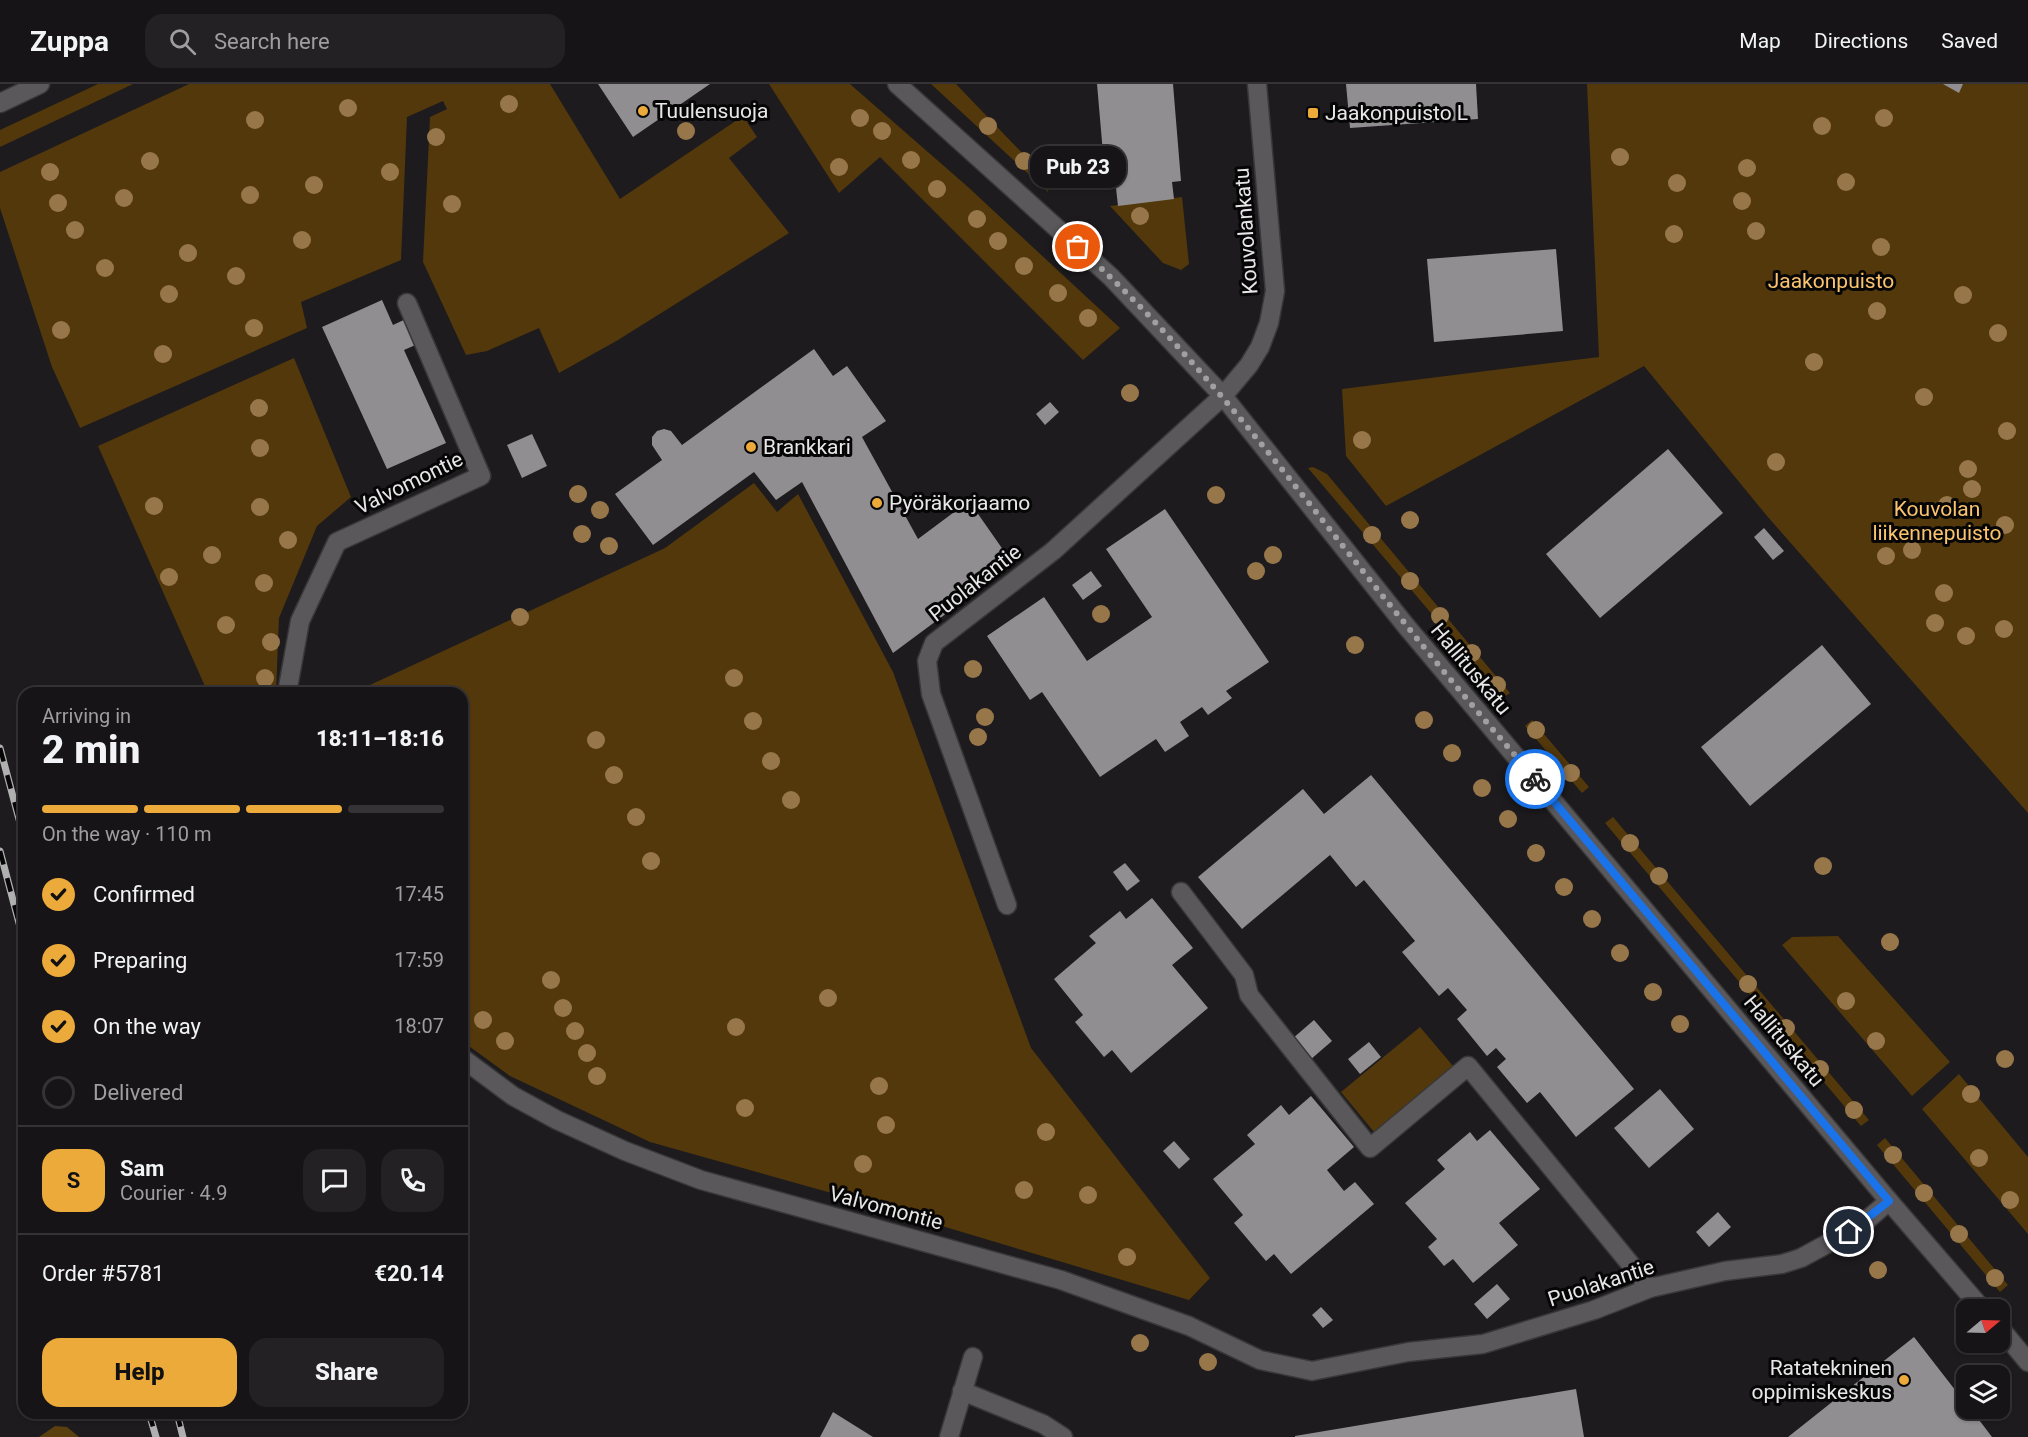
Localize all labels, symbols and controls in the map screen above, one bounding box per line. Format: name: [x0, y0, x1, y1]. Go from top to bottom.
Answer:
search box: [145, 14, 565, 68]
text: Zuppa: [30, 25, 109, 58]
icon: search: [166, 25, 199, 58]
text: Search here: [214, 29, 330, 54]
text: Map: [1739, 29, 1781, 53]
text: Directions: [1814, 29, 1908, 53]
text: Saved: [1941, 29, 1998, 53]
place label: Tuulensuoja: [655, 99, 768, 123]
place label: Jaakonpuisto L: [1325, 101, 1468, 125]
marker: Tuulensuoja: [636, 104, 650, 118]
marker: Jaakonpuisto L: [1306, 106, 1320, 120]
callout: Pub 23: [1030, 145, 1126, 187]
text: Pub 23: [1046, 155, 1110, 179]
street label: Kouvolankatu: [1230, 167, 1262, 295]
pin: [1052, 221, 1103, 272]
icon: bag: [1061, 230, 1094, 263]
park label: Jaakonpuisto: [1768, 269, 1894, 293]
place label: Brankkari: [763, 435, 851, 459]
marker: Brankkari: [744, 440, 758, 454]
street label: Valvomontie: [351, 447, 467, 519]
place label: Pyöräkorjaamo: [889, 491, 1030, 515]
marker: Pyöräkorjaamo: [870, 496, 884, 510]
park label: Kouvolan liikennepuisto: [1872, 497, 2002, 545]
street label: Puolakantie: [924, 540, 1026, 626]
street label: Hallituskatu: [1426, 619, 1516, 719]
text: Arriving in: [42, 704, 131, 728]
text: 18:11–18:16: [316, 726, 444, 751]
text: 2 min: [42, 727, 140, 773]
courier: [1505, 749, 1565, 809]
icon: bike: [1519, 763, 1552, 796]
text: On the way · 110 m: [42, 822, 211, 846]
icon: check: [42, 878, 75, 911]
text: Confirmed: [93, 882, 195, 907]
text: 17:45: [394, 882, 444, 906]
icon: check: [42, 944, 75, 977]
text: Preparing: [93, 948, 187, 973]
text: 17:59: [394, 948, 444, 972]
street label: Hallituskatu: [1739, 991, 1829, 1091]
icon: check: [42, 1010, 75, 1043]
text: On the way: [93, 1014, 201, 1039]
text: 18:07: [394, 1014, 444, 1038]
text: Delivered: [93, 1080, 183, 1105]
button: chat: [303, 1149, 366, 1212]
button: phone: [381, 1149, 444, 1212]
text: Sam: [120, 1156, 164, 1181]
text: S: [67, 1168, 80, 1193]
text: Courier · 4.9: [120, 1181, 227, 1205]
street label: Valvomontie: [827, 1181, 945, 1235]
pin: [1823, 1206, 1874, 1257]
icon: home: [1832, 1215, 1865, 1248]
street label: Puolakantie: [1545, 1255, 1657, 1311]
text: Order #5781: [42, 1261, 164, 1286]
text: €20.14: [375, 1261, 444, 1286]
north arrow: [1956, 1299, 2010, 1353]
map controls: [1956, 1299, 2010, 1419]
button: Help: [42, 1338, 237, 1407]
button: Share: [249, 1338, 444, 1407]
place label: Ratatekninen oppimiskeskus: [1752, 1356, 1892, 1404]
button: layers: [1956, 1365, 2010, 1419]
marker: Ratatekninen oppimiskeskus: [1897, 1373, 1911, 1387]

